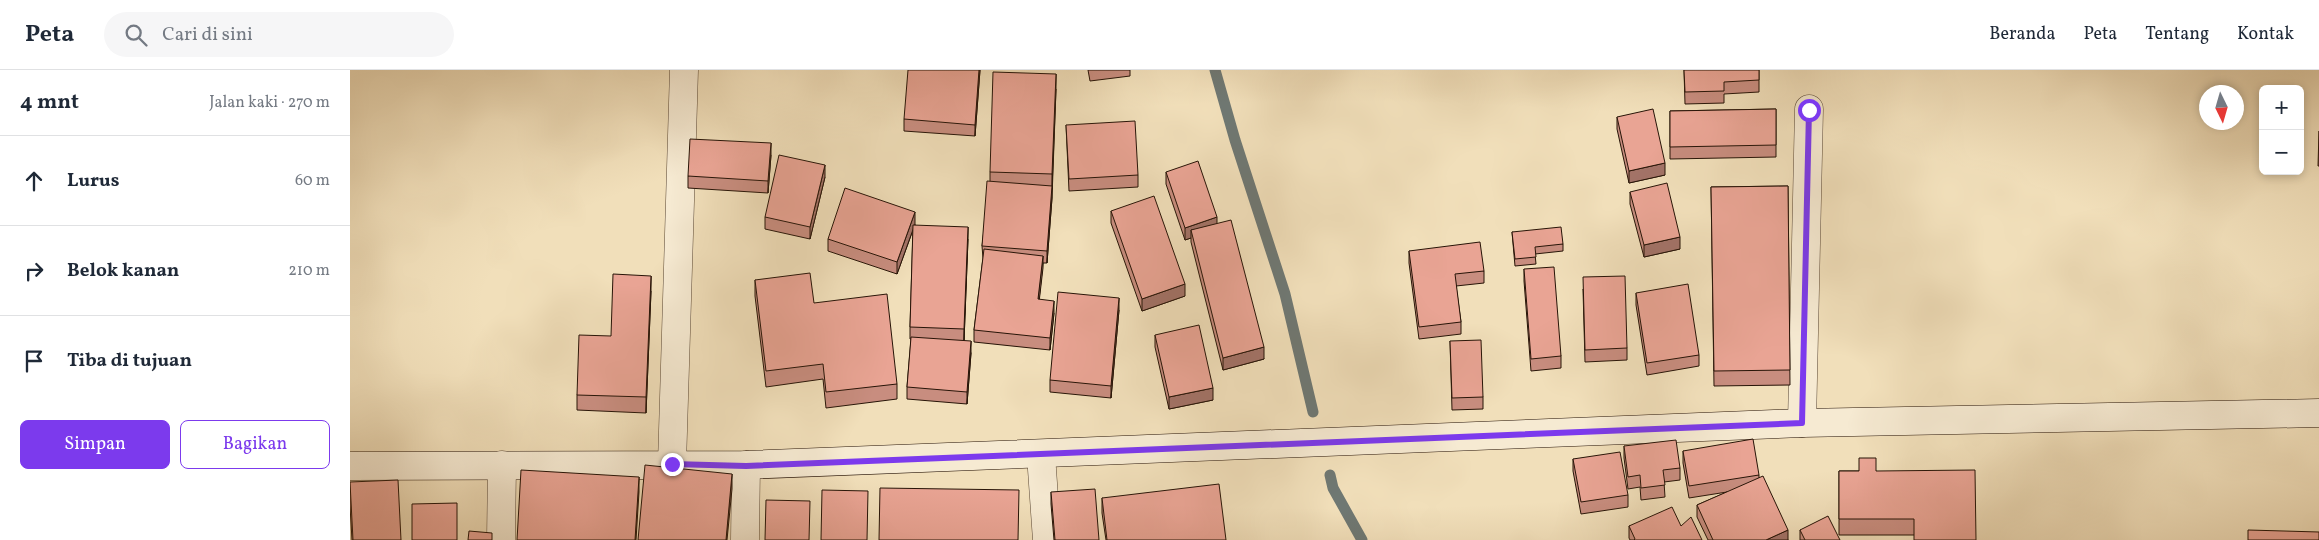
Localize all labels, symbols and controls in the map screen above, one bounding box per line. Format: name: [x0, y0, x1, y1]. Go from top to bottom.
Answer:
search box: [104, 12, 454, 57]
text: Peta: [25, 18, 74, 52]
icon: search: [122, 21, 150, 49]
text: Cari di sini: [162, 22, 253, 48]
text: Beranda: [1989, 22, 2055, 47]
text: Peta: [2083, 22, 2117, 47]
text: Tentang: [2145, 22, 2209, 47]
text: Kontak: [2237, 22, 2294, 47]
north arrow: [2199, 85, 2244, 130]
map controls: [2259, 85, 2304, 175]
button: +: [2259, 85, 2304, 130]
text: 4 mnt: [20, 88, 79, 117]
text: Jalan kaki · 270 m: [209, 92, 330, 114]
route start: [1798, 99, 1821, 122]
button: −: [2259, 130, 2304, 175]
icon: ahead: [20, 167, 48, 195]
text: Lurus: [67, 168, 119, 194]
text: 60 m: [295, 170, 330, 192]
icon: right: [20, 257, 48, 285]
text: Belok kanan: [67, 258, 179, 284]
text: 210 m: [288, 260, 330, 282]
icon: arrive: [20, 347, 48, 375]
text: Tiba di tujuan: [67, 348, 192, 374]
button: Simpan: [20, 420, 170, 469]
button: Bagikan: [180, 420, 330, 469]
route end: [661, 453, 684, 476]

